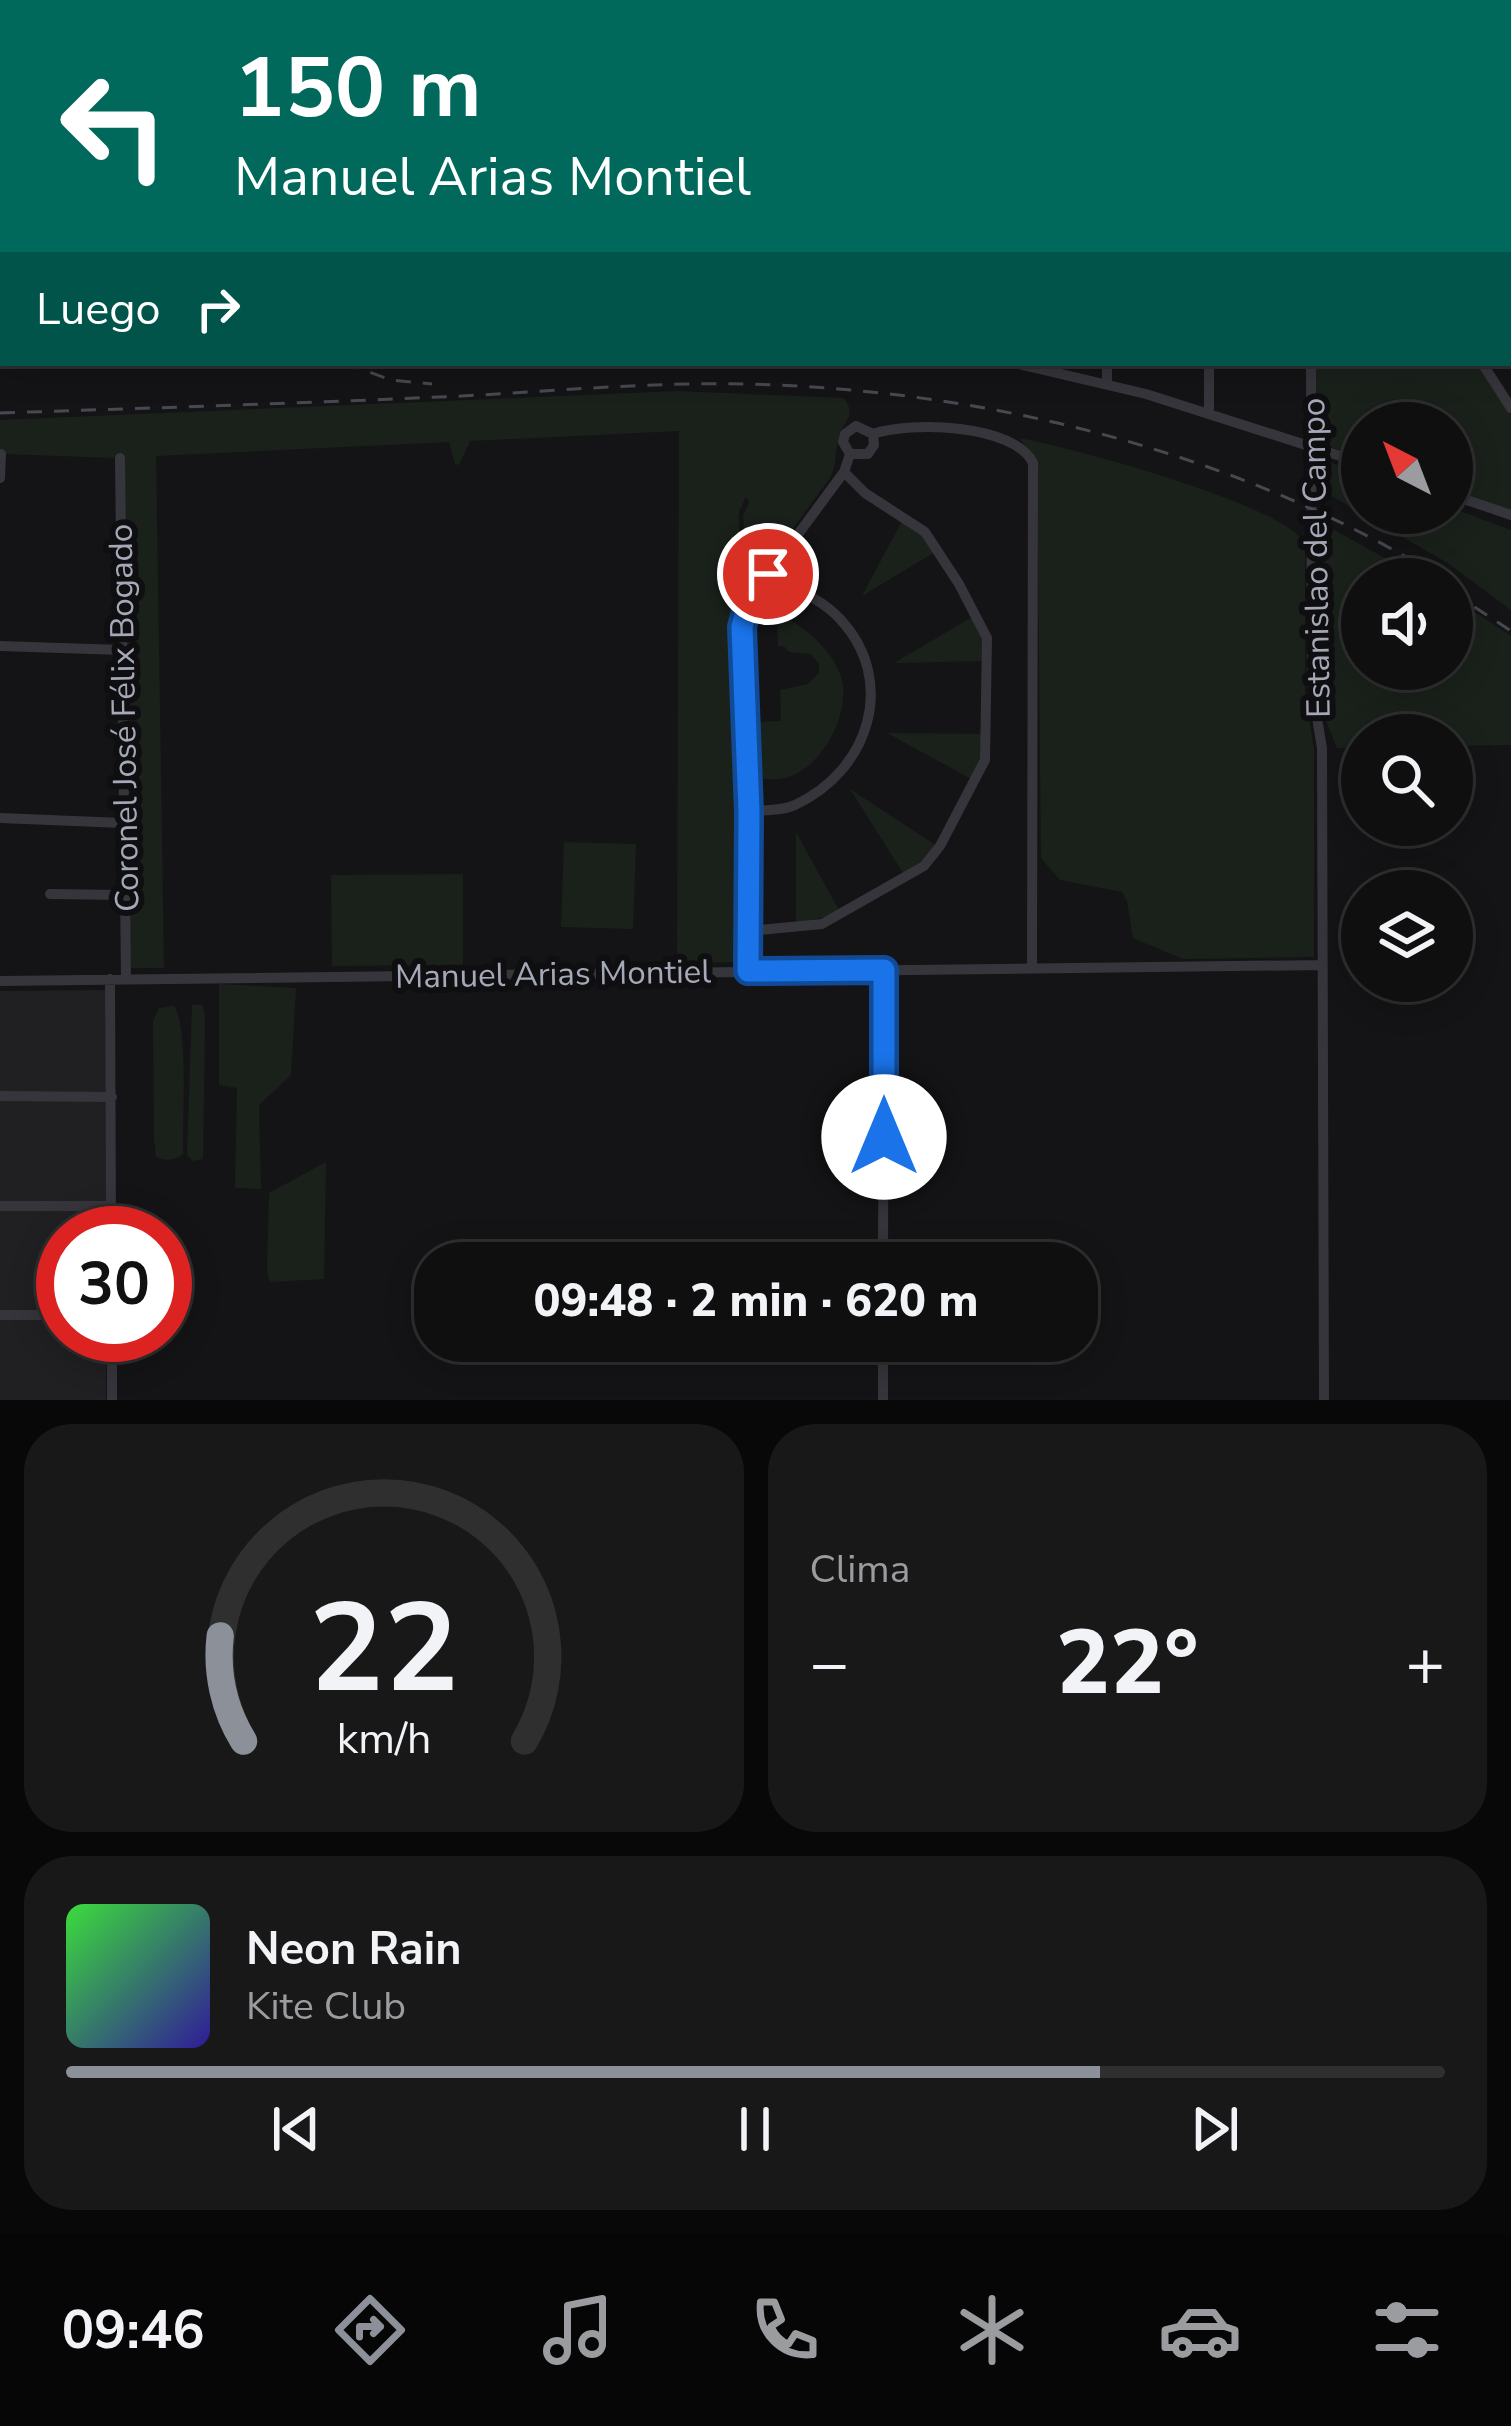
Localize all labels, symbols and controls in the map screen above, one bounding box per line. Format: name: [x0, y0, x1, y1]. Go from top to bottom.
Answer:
text: 150 m: [234, 31, 482, 146]
icon: left: [36, 48, 192, 204]
text: Manuel Arias Montiel: [234, 140, 751, 214]
icon: right: [185, 276, 251, 342]
text: Luego: [36, 279, 161, 340]
street label: Estanislao del Campo: [1291, 398, 1342, 718]
north arrow: [1341, 402, 1473, 534]
map controls: [1341, 402, 1473, 1002]
pin: [717, 523, 819, 625]
street label: Coronel José Félix Bogado: [99, 524, 150, 912]
icon: arrive: [735, 541, 801, 607]
button: sound: [1341, 558, 1473, 690]
button: search: [1341, 714, 1473, 846]
button: layers: [1341, 870, 1473, 1002]
street label: Manuel Arias Montiel: [395, 949, 712, 1000]
position arrow: [821, 1074, 947, 1200]
speed limit sign: 30: [36, 1206, 192, 1362]
text: 09:48 · 2 min · 620 m: [533, 1271, 979, 1332]
text: Clima: [810, 1543, 910, 1596]
text: 22: [309, 1564, 459, 1734]
text: 22°: [1056, 1602, 1199, 1725]
text: −: [810, 1619, 849, 1709]
text: +: [1405, 1619, 1445, 1709]
text: km/h: [336, 1710, 431, 1768]
text: Neon Rain: [246, 1919, 462, 1980]
text: Kite Club: [246, 1980, 406, 2033]
icon: previous: [263, 2096, 329, 2162]
icon: pause: [722, 2096, 788, 2162]
icon: next: [1182, 2096, 1248, 2162]
icon: directions: [328, 2288, 412, 2372]
icon: music: [536, 2288, 620, 2372]
icon: phone: [743, 2288, 827, 2372]
icon: climate: [950, 2288, 1034, 2372]
icon: car: [1158, 2288, 1242, 2372]
icon: filters: [1365, 2288, 1449, 2372]
text: 09:46: [62, 2293, 205, 2367]

